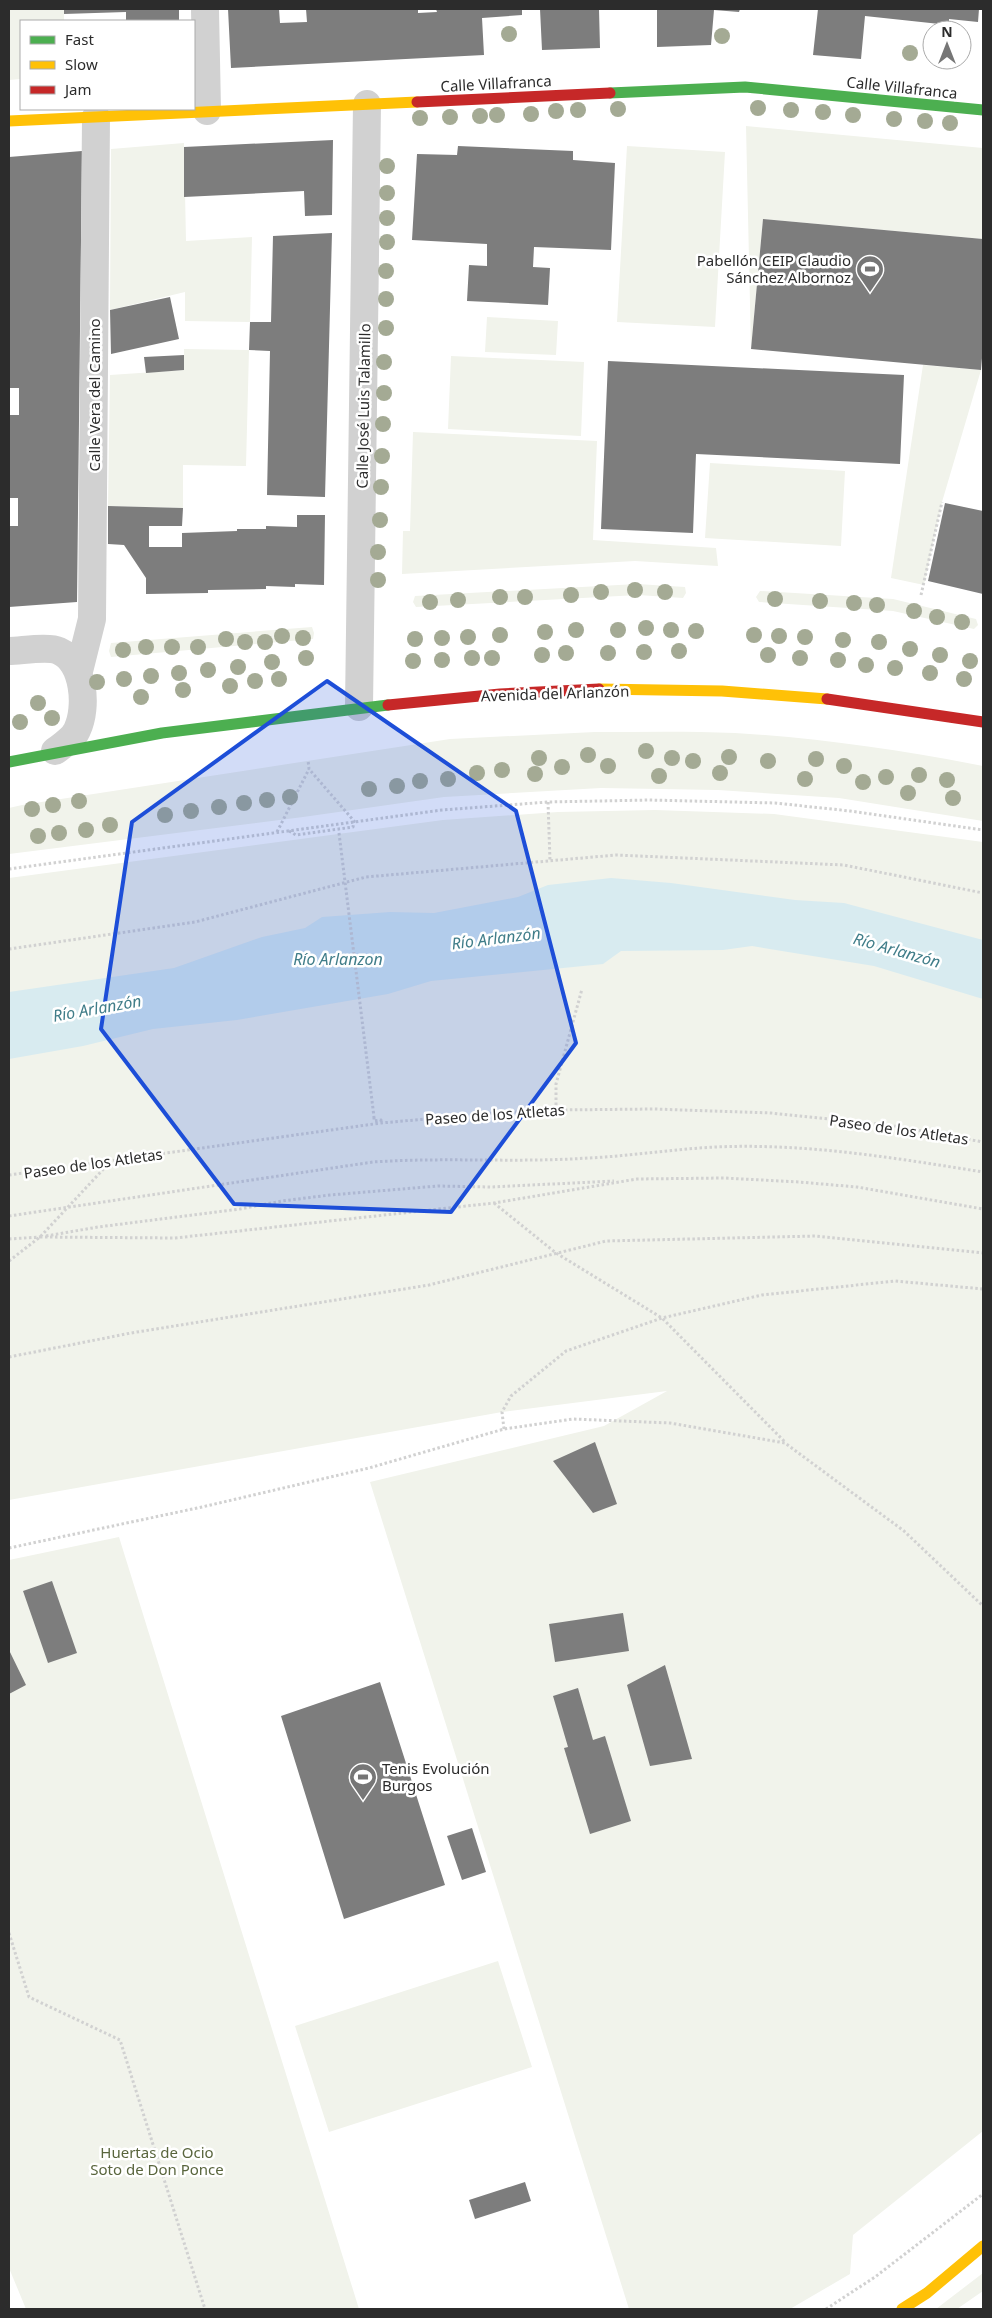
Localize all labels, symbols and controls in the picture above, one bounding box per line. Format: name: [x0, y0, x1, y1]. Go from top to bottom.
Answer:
legend: [20, 20, 195, 110]
north arrow: [922, 20, 972, 70]
text: N: [941, 22, 953, 41]
text: Fast: [65, 29, 94, 49]
text: Slow: [65, 54, 98, 74]
street label: Calle Villafranca: [440, 70, 552, 96]
street label: Calle Villafranca: [846, 71, 958, 103]
text: Jam: [63, 79, 92, 99]
place label: Pabellón CEIP Claudio Sánchez Albornoz: [697, 250, 851, 287]
sports icon: Pabellón CEIP Claudio Sánchez Albornoz: [855, 254, 885, 293]
street label: Calle Vera del Camino: [84, 319, 104, 471]
street label: Calle José Luis Talamillo: [352, 323, 374, 489]
street label: Avenida del Arlanzón: [480, 680, 630, 706]
water label: Río Arlanzón: [450, 922, 542, 954]
water label: Río Arlanzón: [851, 927, 943, 973]
water label: Río Arlanzon: [293, 948, 383, 970]
water label: Río Arlanzón: [51, 989, 143, 1027]
street label: Paseo de los Atletas: [424, 1099, 566, 1129]
street label: Paseo de los Atletas: [828, 1109, 970, 1149]
street label: Paseo de los Atletas: [22, 1143, 164, 1183]
place label: Tenis Evolución Burgos: [382, 1758, 490, 1795]
sports icon: Tenis Evolución Burgos: [348, 1762, 378, 1801]
park label: Huertas de Ocio Soto de Don Ponce: [90, 2142, 224, 2179]

